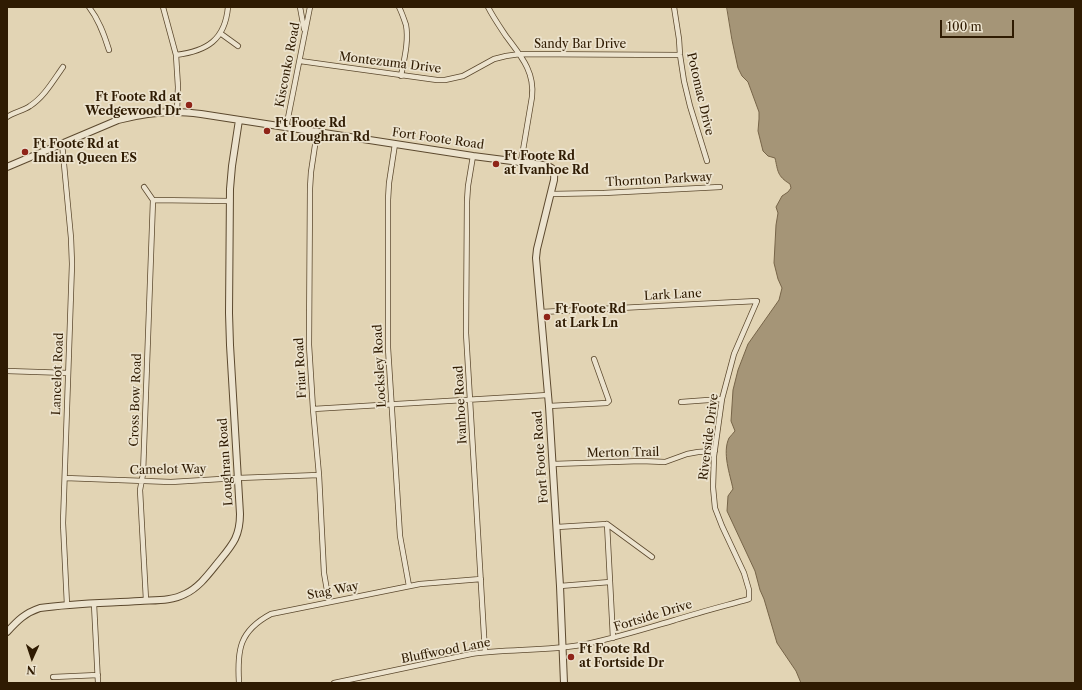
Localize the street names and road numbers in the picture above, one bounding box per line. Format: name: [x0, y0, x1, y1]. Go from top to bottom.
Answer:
street label: Kisconko Road: [273, 21, 303, 109]
street label: Sandy Bar Drive: [534, 38, 626, 52]
street label: Montezuma Drive: [338, 50, 442, 76]
street label: Potomac Drive: [683, 51, 717, 137]
street label: Fort Foote Road: [391, 125, 485, 153]
street label: Thornton Parkway: [605, 170, 713, 190]
street label: Lark Lane: [644, 286, 702, 304]
street label: Locksley Road: [371, 324, 389, 408]
street label: Lancelot Road: [49, 332, 67, 416]
street label: Friar Road: [292, 337, 310, 399]
street label: Cross Bow Road: [127, 353, 145, 447]
street label: Ivanhoe Road: [452, 365, 470, 445]
street label: Riverside Drive: [697, 393, 721, 481]
street label: Fort Foote Road: [531, 410, 551, 504]
street label: Loughran Road: [216, 418, 236, 506]
street label: Merton Trail: [587, 445, 659, 461]
street label: Camelot Way: [130, 462, 206, 478]
street label: Stag Way: [306, 579, 360, 603]
street label: Fortside Drive: [612, 597, 694, 635]
street label: Bluffwood Lane: [400, 635, 492, 667]

